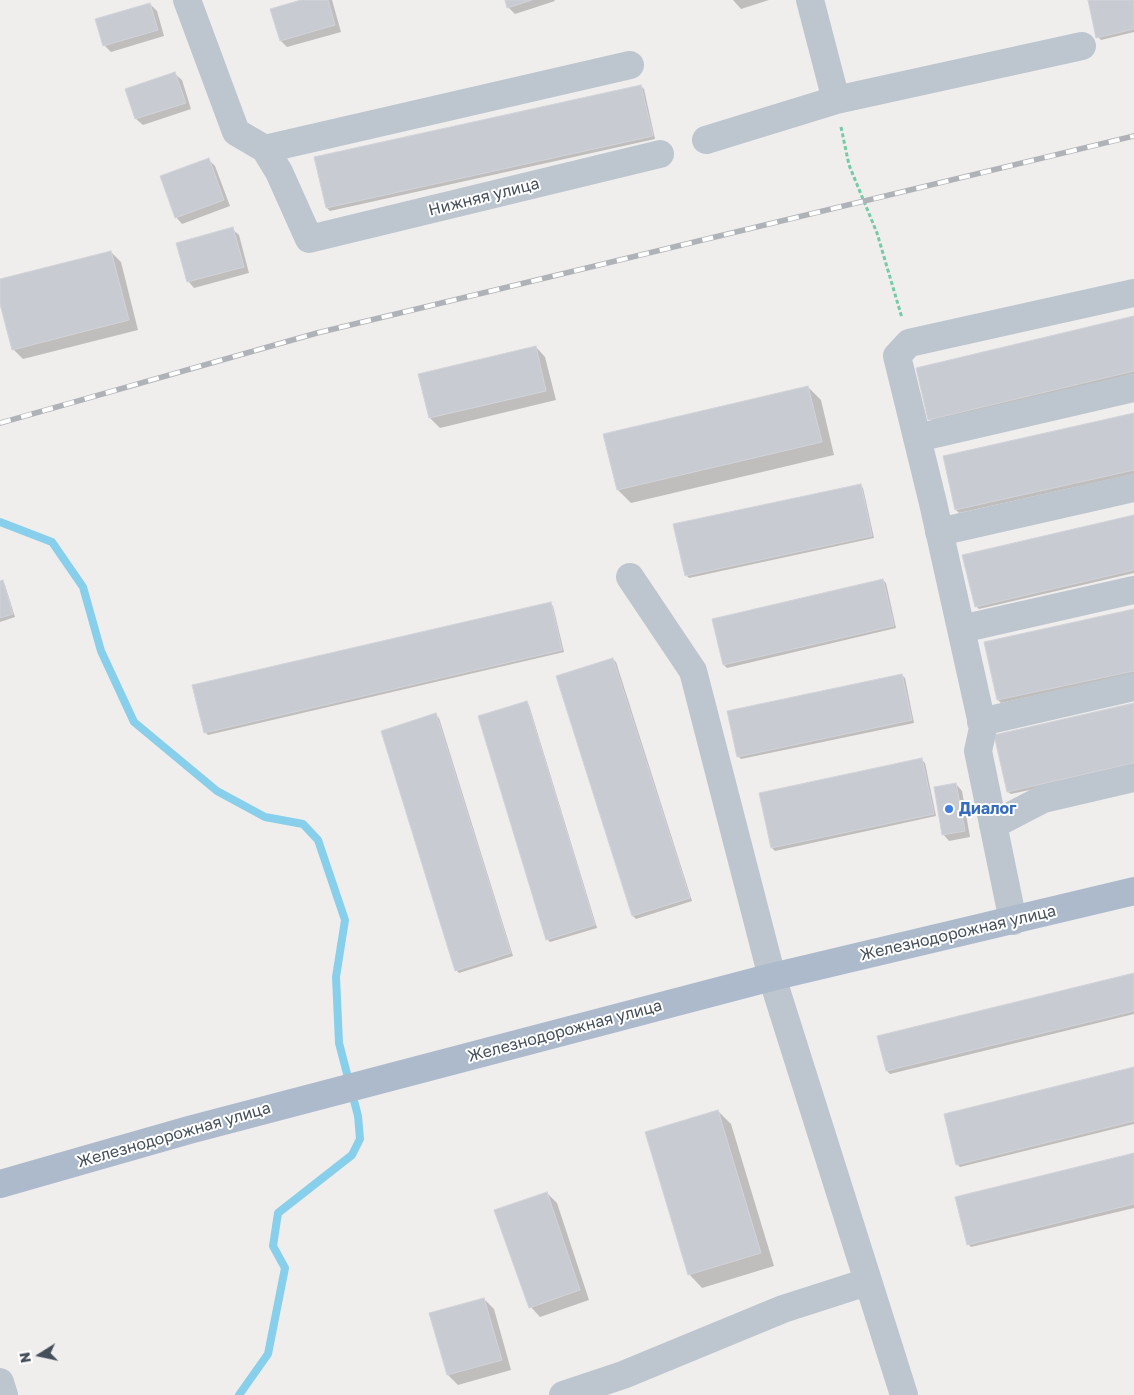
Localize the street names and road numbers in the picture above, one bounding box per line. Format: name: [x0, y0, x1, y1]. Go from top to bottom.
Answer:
street label: Нижняя улица: [427, 174, 541, 220]
street label: Железнодорожная улица: [858, 901, 1058, 965]
street label: Железнодорожная улица: [466, 996, 664, 1066]
street label: Железнодорожная улица: [75, 1098, 273, 1172]

